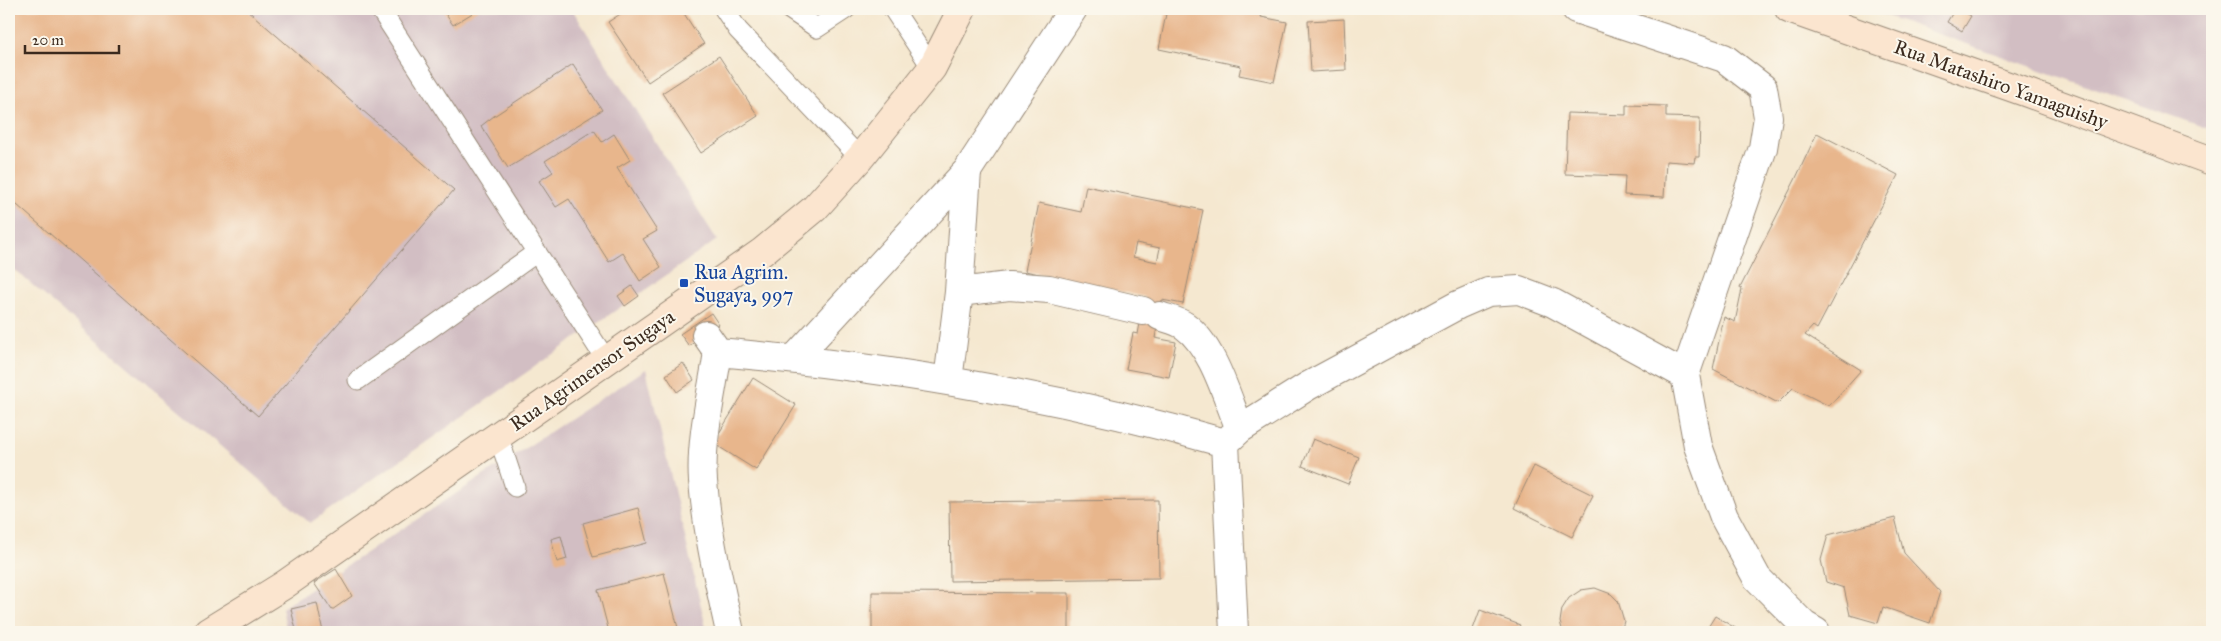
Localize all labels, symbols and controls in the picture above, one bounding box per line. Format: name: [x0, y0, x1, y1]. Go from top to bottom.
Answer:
scale bar: [25, 22, 119, 54]
text: 20 m: [32, 31, 64, 49]
street label: Rua Matashiro Yamaguishy: [1890, 34, 2112, 135]
place label: Rua Agrim. Sugaya, 997: [694, 260, 793, 308]
marker: Rua Agrim. Sugaya, 997: [678, 277, 690, 289]
street label: Rua Agrimensor Sugaya: [505, 304, 680, 437]

